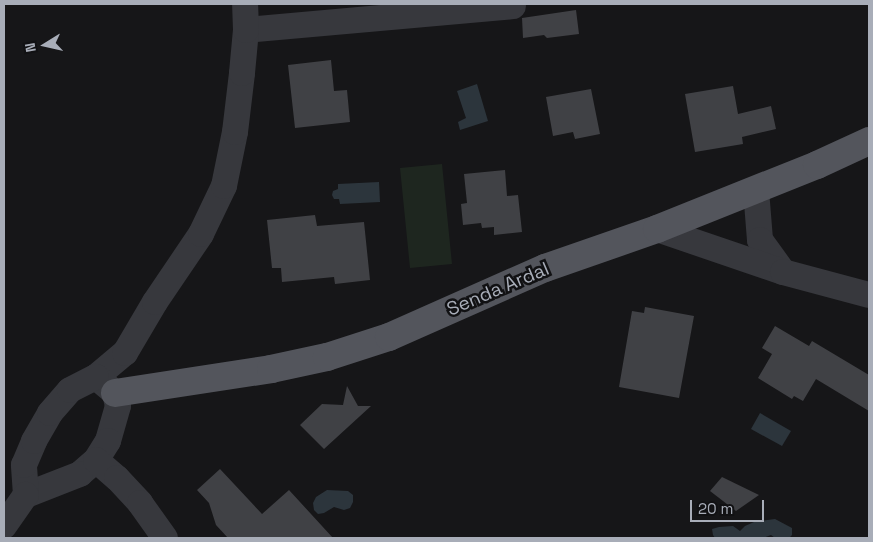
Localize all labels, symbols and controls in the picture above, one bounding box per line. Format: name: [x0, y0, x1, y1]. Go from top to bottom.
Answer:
north arrow: [20, 20, 70, 70]
text: N: [21, 41, 40, 54]
street label: Senda Ardal: [443, 257, 553, 321]
scale bar: [693, 490, 767, 522]
text: 20 m: [698, 499, 733, 518]

